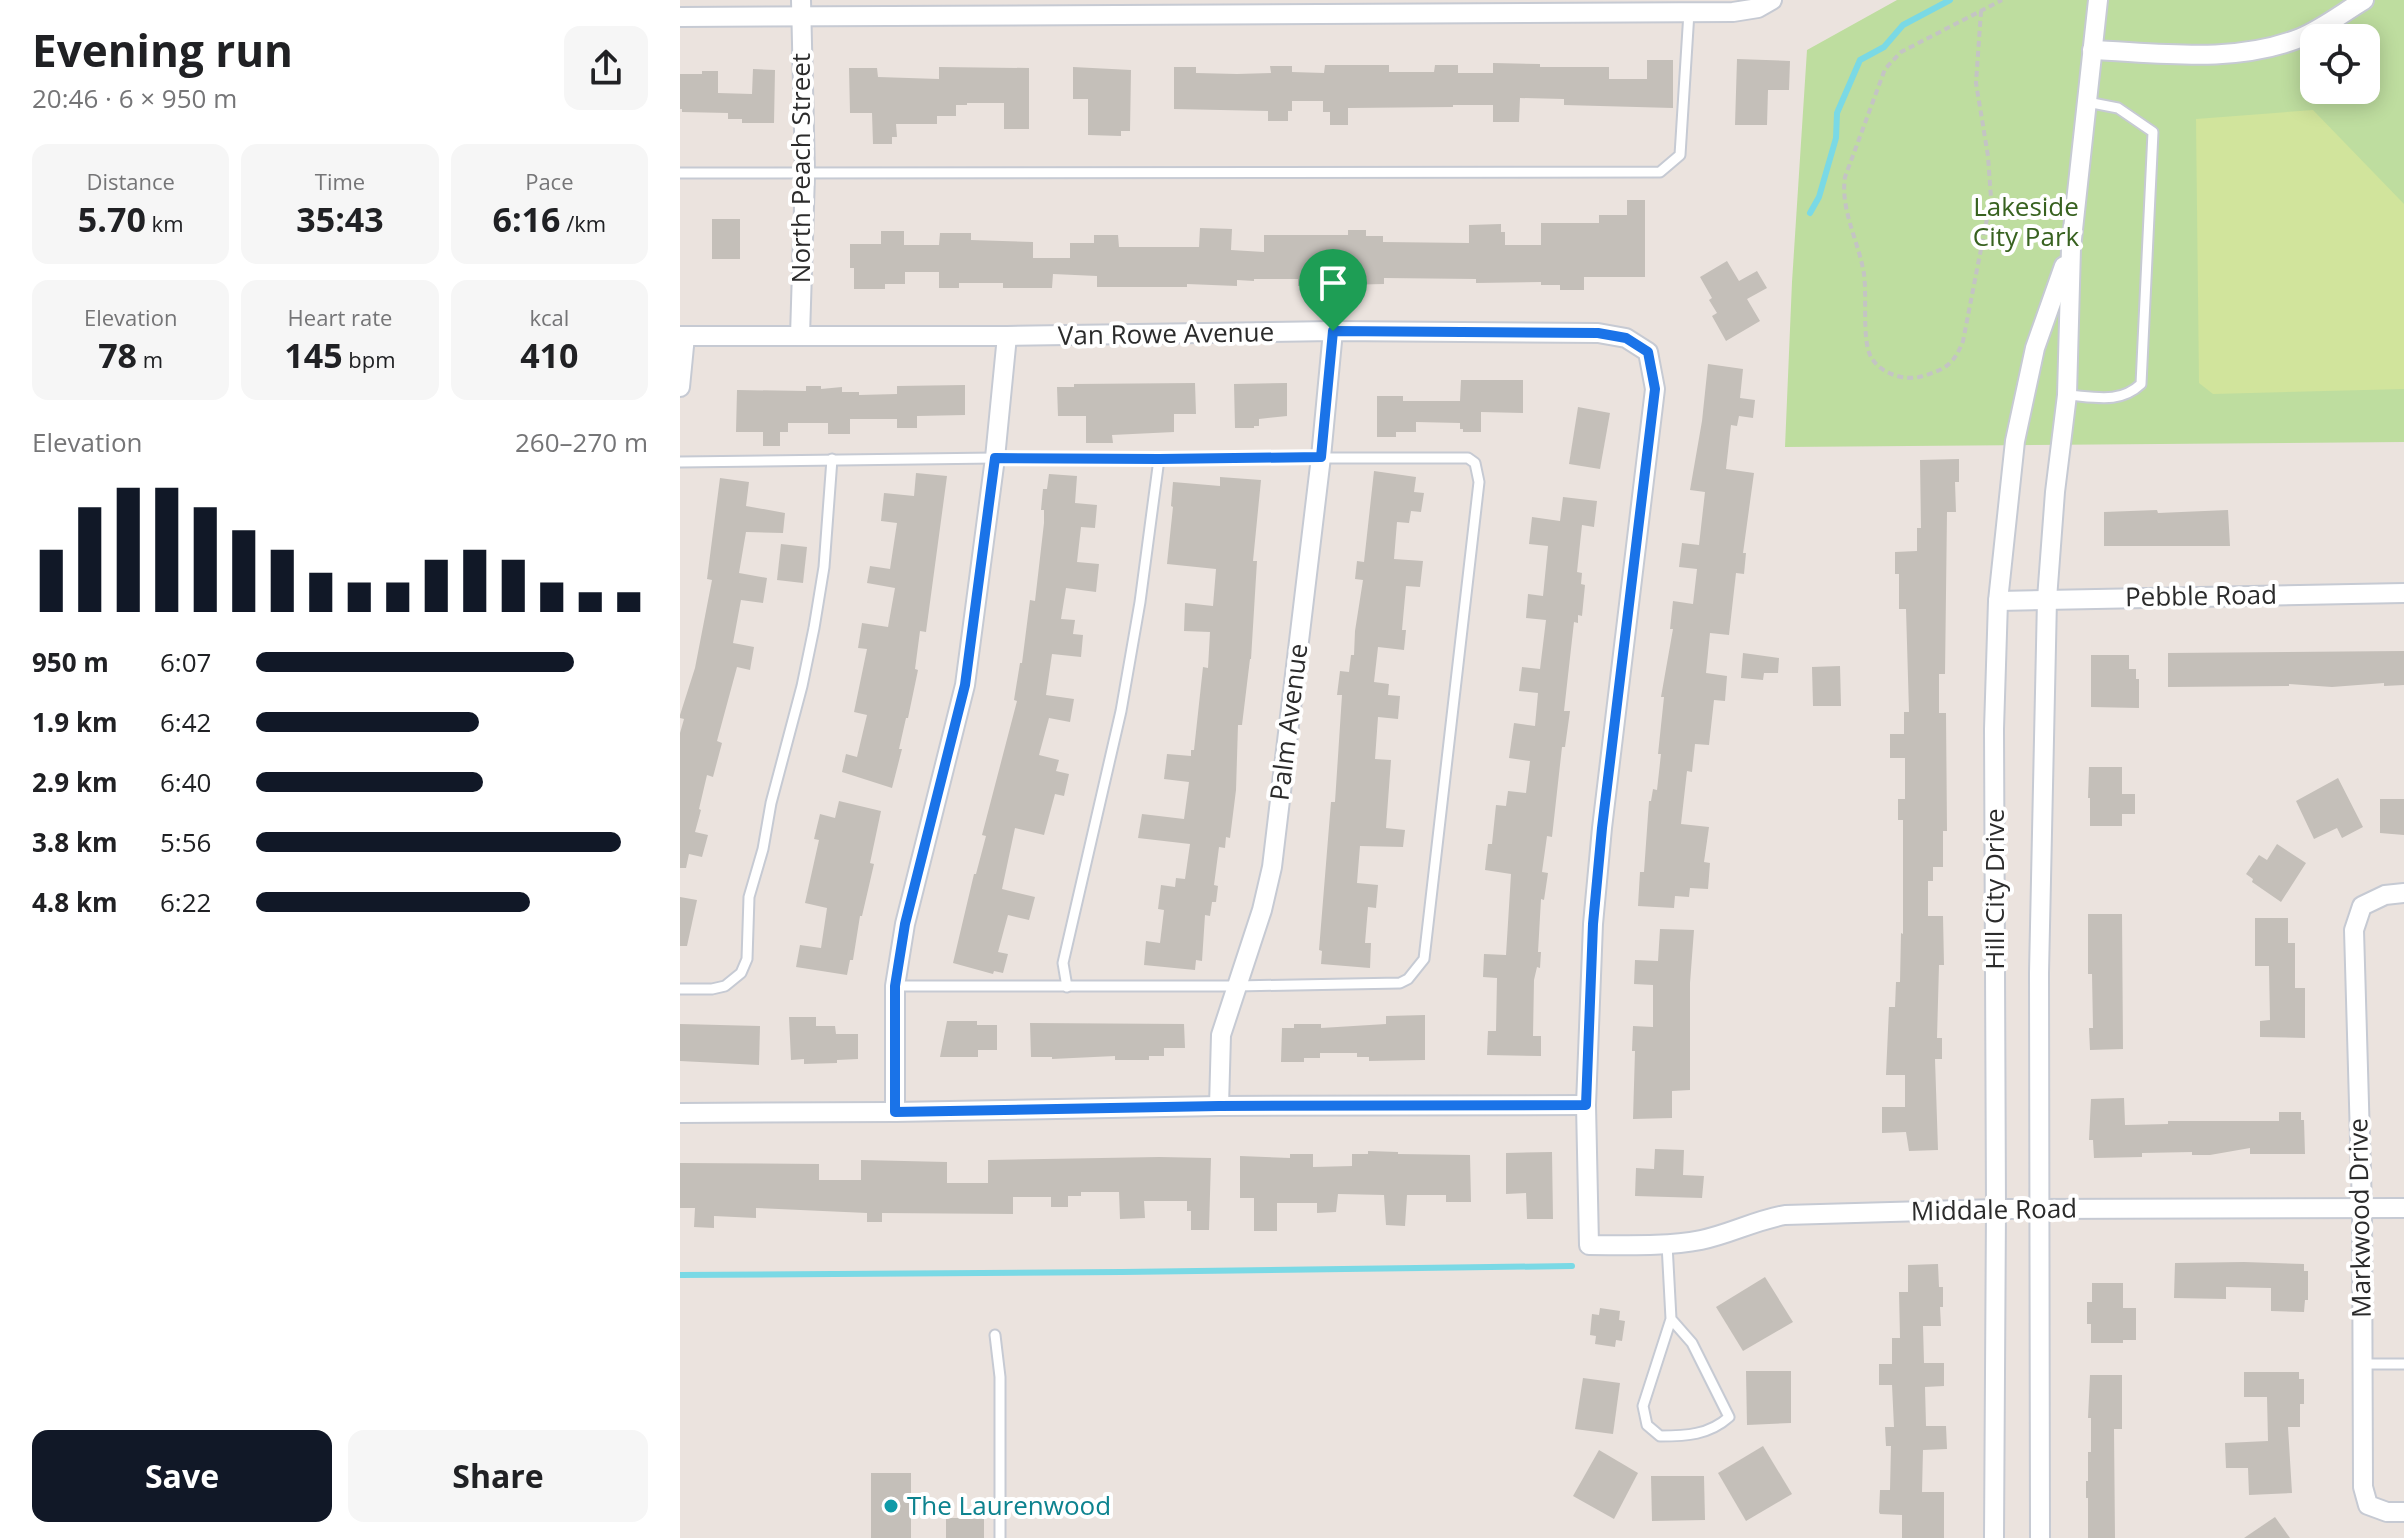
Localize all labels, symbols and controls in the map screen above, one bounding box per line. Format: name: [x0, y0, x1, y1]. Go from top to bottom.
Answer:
text: Evening run: [32, 20, 293, 80]
map controls: [2300, 24, 2380, 104]
button: locate: [2300, 24, 2380, 104]
button: share: [564, 26, 648, 110]
street label: North Peach Street: [782, 53, 818, 283]
text: 20:46 · 6 × 950 m: [32, 80, 237, 116]
text: Distance: [86, 166, 175, 196]
text: Time: [315, 166, 365, 196]
text: Pace: [525, 166, 574, 196]
park label: Lakeside City Park: [1973, 188, 2080, 254]
text: 5.70: [78, 196, 146, 242]
text: 35:43: [296, 196, 384, 242]
text: 6:16: [492, 196, 560, 242]
text: km: [146, 208, 184, 238]
text: /km: [560, 208, 606, 238]
pin: [1299, 249, 1367, 331]
icon: arrive: [1311, 261, 1355, 305]
text: Elevation: [84, 302, 177, 332]
text: Heart rate: [288, 302, 392, 332]
text: kcal: [529, 302, 569, 332]
street label: Van Rowe Avenue: [1058, 313, 1274, 353]
text: 78: [98, 332, 137, 378]
text: 145: [284, 332, 343, 378]
text: 410: [520, 332, 578, 378]
text: m: [137, 344, 163, 374]
text: bpm: [343, 344, 396, 374]
text: Elevation: [32, 424, 142, 460]
text: 260–270 m: [515, 424, 648, 460]
street label: Pebble Road: [2125, 576, 2277, 614]
street label: Palm Avenue: [1261, 641, 1316, 802]
text: 950 m: [32, 644, 109, 680]
text: 6:07: [160, 644, 211, 680]
text: 1.9 km: [32, 704, 118, 740]
text: 6:42: [160, 704, 211, 740]
text: 2.9 km: [32, 764, 118, 800]
text: 6:40: [160, 764, 211, 800]
street label: Hill City Drive: [1976, 808, 2012, 970]
text: 3.8 km: [32, 824, 118, 860]
text: 5:56: [160, 824, 211, 860]
text: 4.8 km: [32, 884, 118, 920]
text: 6:22: [160, 884, 211, 920]
street label: Markwood Drive: [2339, 1118, 2379, 1318]
street label: Middale Road: [1911, 1190, 2077, 1228]
button: Save: [32, 1430, 332, 1522]
button: Share: [348, 1430, 648, 1522]
place label: The Laurenwood: [907, 1487, 1111, 1523]
marker: The Laurenwood: [882, 1497, 900, 1515]

